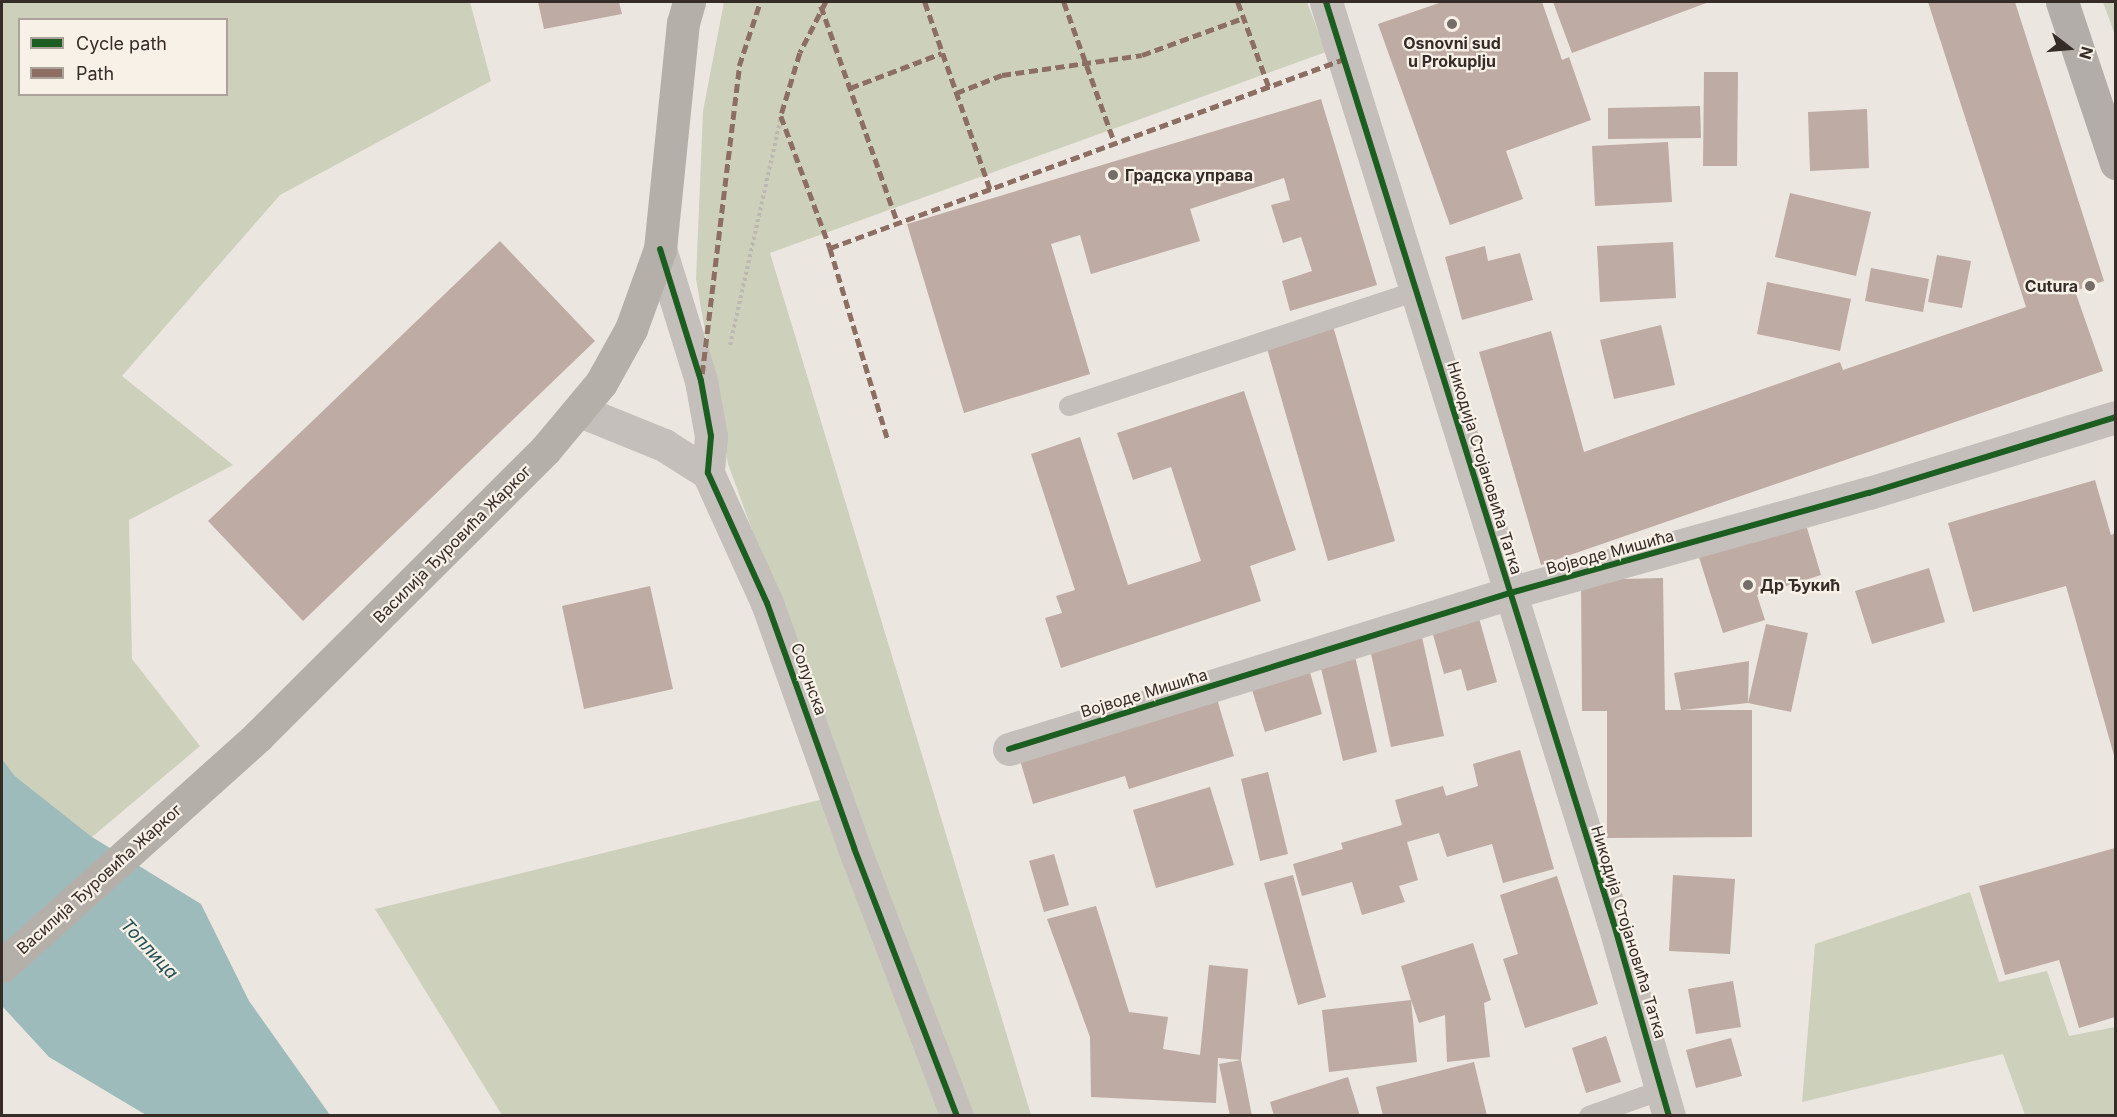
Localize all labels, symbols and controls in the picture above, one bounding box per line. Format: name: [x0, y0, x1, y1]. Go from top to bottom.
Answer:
marker: Osnovni sud u Prokuplju: [1445, 17, 1459, 31]
legend: [18, 18, 228, 96]
north arrow: [2039, 18, 2099, 78]
text: Cycle path: [76, 33, 167, 54]
place label: Osnovni sud u Prokuplju: [1403, 33, 1501, 71]
text: N: [2075, 44, 2098, 62]
text: Path: [76, 63, 114, 84]
place label: Градска управа: [1125, 165, 1253, 185]
marker: Градска управа: [1106, 168, 1120, 182]
place label: Cutura: [2025, 276, 2078, 296]
marker: Cutura: [2083, 279, 2097, 293]
street label: Никодија Стојановића Татка: [1443, 359, 1527, 577]
street label: Василија Ђуровића Жарког: [369, 461, 535, 627]
street label: Војводе Мишића: [1544, 526, 1676, 578]
place label: Др Ђукић: [1760, 575, 1840, 595]
marker: Др Ђукић: [1741, 578, 1755, 592]
street label: Солунска: [787, 640, 831, 718]
street label: Војводе Мишића: [1078, 665, 1210, 721]
street label: Василија Ђуровића Жарког: [13, 800, 185, 958]
street label: Никодија Стојановића Татка: [1587, 823, 1671, 1041]
water label: Топлица: [116, 914, 182, 984]

